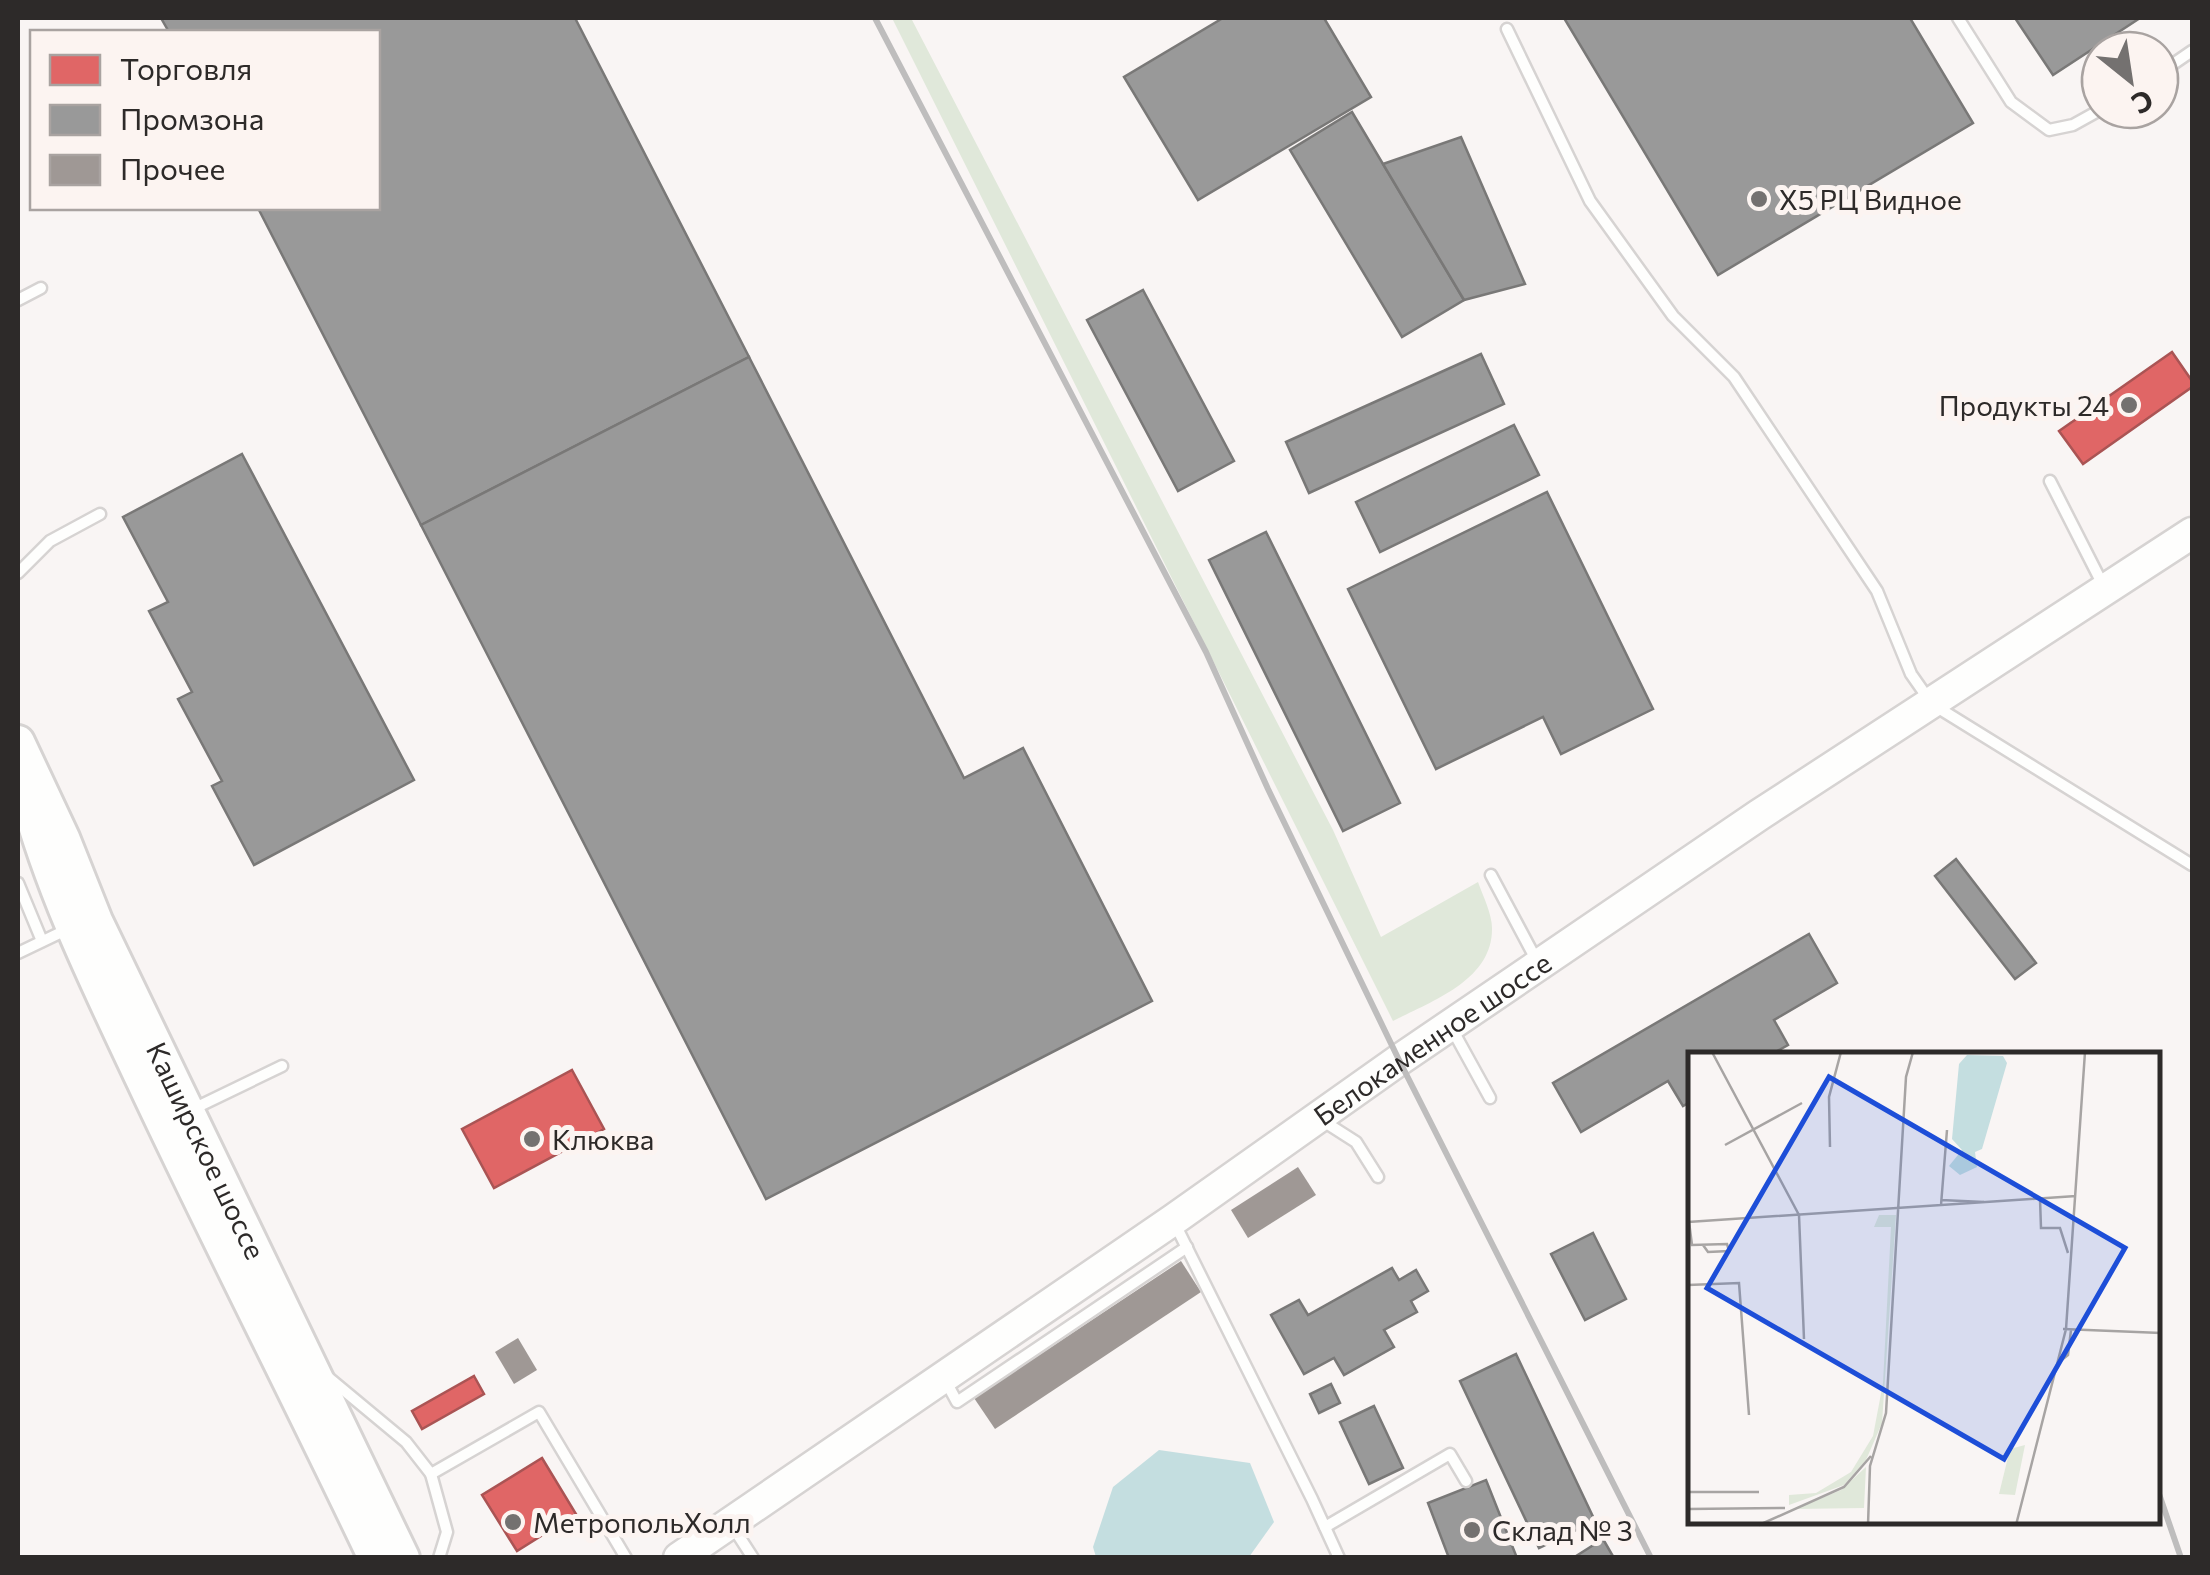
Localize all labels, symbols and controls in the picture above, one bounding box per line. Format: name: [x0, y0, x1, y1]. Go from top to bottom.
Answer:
legend: [30, 30, 380, 210]
north arrow: [2080, 30, 2180, 130]
text: Торговля: [120, 49, 252, 86]
text: С: [2126, 83, 2160, 122]
text: Промзона: [120, 99, 264, 136]
text: Прочее: [120, 149, 225, 186]
place label: X5 РЦ Видное: [1779, 182, 1962, 216]
marker: X5 РЦ Видное: [1748, 188, 1770, 210]
place label: Продукты 24: [1939, 388, 2109, 422]
marker: Продукты 24: [2118, 394, 2140, 416]
street label: Белокаменное шоссе: [1307, 945, 1557, 1132]
street label: Каширское шоссе: [140, 1036, 273, 1264]
inset map: [1688, 1052, 2160, 1525]
place label: Клюква: [552, 1122, 654, 1156]
marker: Клюква: [521, 1128, 543, 1150]
place label: МетропольХолл: [533, 1505, 751, 1539]
marker: МетропольХолл: [502, 1511, 524, 1533]
place label: Склад № 3: [1492, 1513, 1633, 1547]
marker: Склад № 3: [1461, 1519, 1483, 1541]

